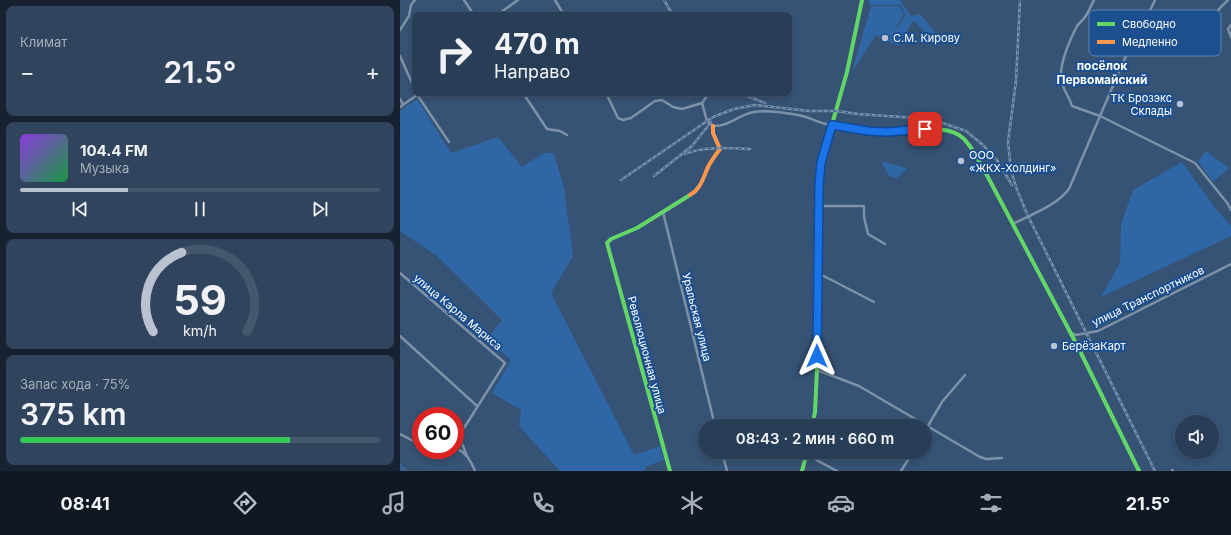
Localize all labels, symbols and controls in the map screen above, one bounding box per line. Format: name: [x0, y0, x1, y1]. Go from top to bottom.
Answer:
legend: [1089, 10, 1221, 56]
text: Свободно: [1122, 17, 1176, 31]
text: 470 m: [494, 27, 580, 61]
icon: right: [428, 28, 480, 80]
place label: С.М. Кирову: [893, 31, 960, 45]
marker: С.М. Кирову: [880, 33, 890, 43]
text: Климат: [20, 34, 67, 50]
text: Медленно: [1122, 35, 1178, 49]
text: 21.5°: [163, 54, 237, 90]
district label: посёлок Первомайский: [1056, 58, 1148, 87]
text: −: [20, 59, 35, 85]
text: +: [365, 59, 380, 85]
text: Направо: [494, 61, 570, 82]
place label: ТК Брозэкс Склады: [1110, 91, 1172, 118]
marker: ТК Брозэкс Склады: [1175, 99, 1185, 109]
pin: [908, 112, 942, 146]
icon: arrive: [914, 118, 936, 140]
text: 104.4 FM: [80, 141, 148, 160]
place label: ООО «ЖКХ-Холдинг»: [969, 148, 1056, 175]
marker: ООО «ЖКХ-Холдинг»: [956, 156, 966, 166]
text: Музыка: [80, 160, 129, 176]
icon: previous: [69, 198, 91, 220]
icon: pause: [189, 198, 211, 220]
icon: next: [309, 198, 331, 220]
street label: улица Транспортников: [1090, 263, 1206, 329]
street label: улица Карла Маркса: [411, 271, 505, 353]
street label: Уральская улица: [679, 271, 715, 363]
text: 59: [173, 274, 227, 324]
street label: Революционная улица: [625, 295, 669, 415]
text: km/h: [183, 321, 217, 338]
position arrow: [796, 335, 838, 377]
place label: БерёзаКарт: [1062, 339, 1127, 353]
marker: БерёзаКарт: [1049, 341, 1059, 351]
text: Запас хода · 75%: [20, 376, 130, 392]
text: 375 km: [20, 396, 127, 432]
speed limit sign: 60: [412, 407, 464, 459]
map controls: [1175, 415, 1219, 459]
button: sound: [1175, 415, 1219, 459]
text: 08:43 · 2 мин · 660 m: [736, 429, 894, 448]
icon: directions: [231, 489, 259, 517]
icon: music: [380, 489, 408, 517]
icon: phone: [529, 489, 557, 517]
icon: climate: [678, 489, 706, 517]
icon: car: [827, 489, 855, 517]
icon: filters: [977, 489, 1005, 517]
text: 08:41: [61, 493, 110, 514]
text: 21.5°: [1126, 493, 1170, 514]

